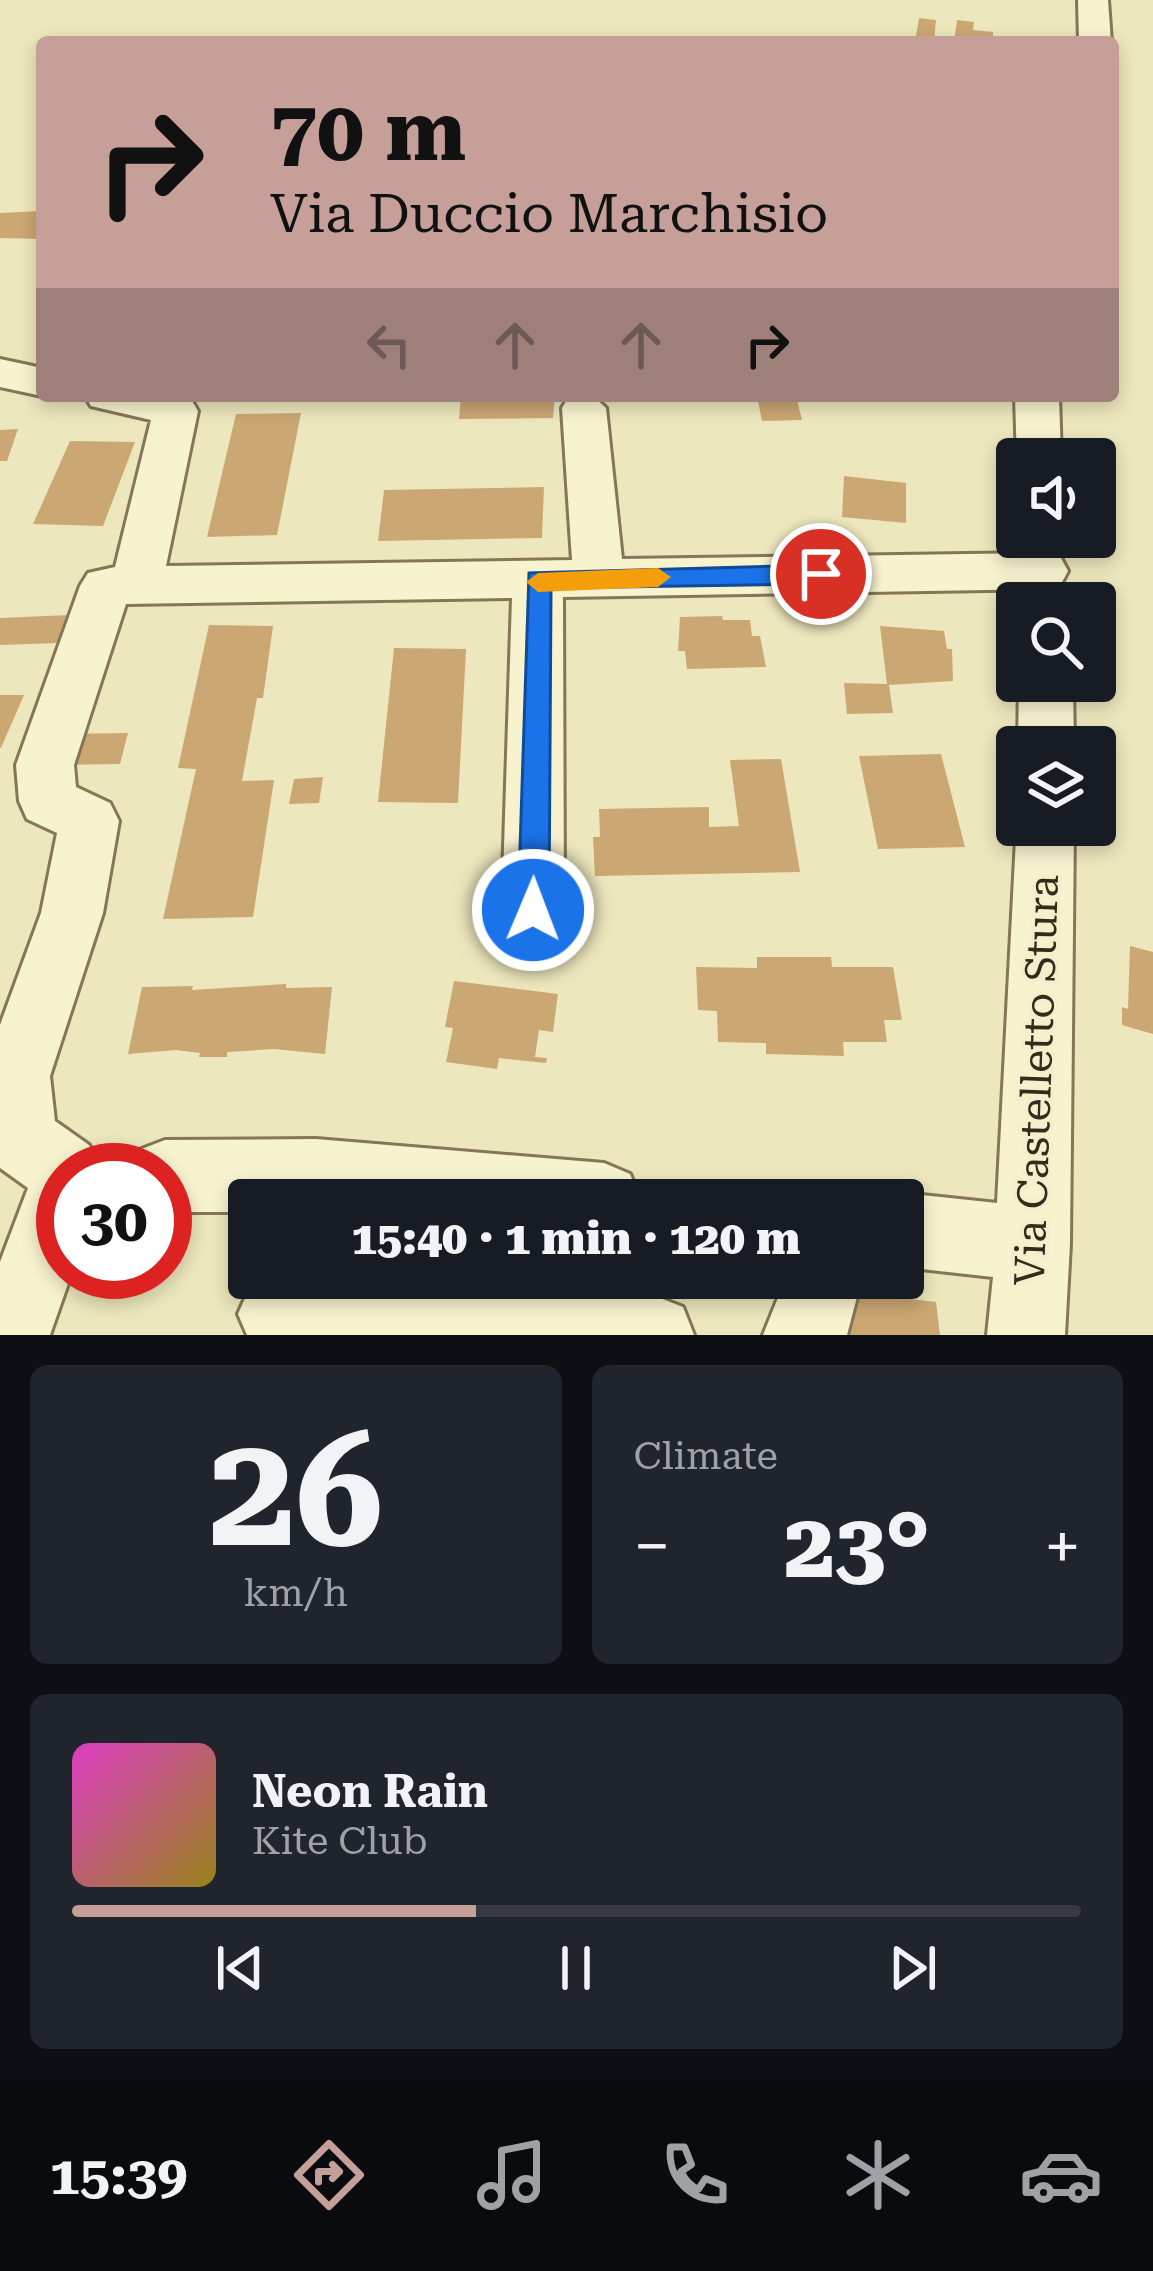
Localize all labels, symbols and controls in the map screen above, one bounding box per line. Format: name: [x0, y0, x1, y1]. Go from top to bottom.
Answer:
text: 70 m: [270, 82, 466, 180]
icon: right: [72, 84, 228, 240]
text: Via Duccio Marchisio: [270, 182, 828, 245]
icon: left: [356, 312, 422, 378]
icon: ahead: [482, 312, 548, 378]
icon: ahead: [608, 312, 674, 378]
icon: right: [734, 312, 800, 378]
map controls: [996, 438, 1116, 846]
button: sound: [996, 438, 1116, 558]
pin: [770, 523, 872, 625]
icon: arrive: [788, 541, 854, 607]
button: search: [996, 582, 1116, 702]
button: layers: [996, 726, 1116, 846]
position arrow: [470, 847, 596, 973]
street label: Via Castelletto Stura: [1005, 874, 1068, 1286]
speed limit sign: 30: [36, 1143, 192, 1299]
text: 15:40 · 1 min · 120 m: [352, 1212, 800, 1265]
text: 26: [208, 1400, 383, 1583]
text: Climate: [634, 1433, 778, 1479]
text: 23°: [784, 1494, 930, 1599]
text: −: [634, 1508, 670, 1585]
text: +: [1044, 1508, 1081, 1585]
text: km/h: [244, 1570, 348, 1616]
text: Neon Rain: [252, 1765, 488, 1818]
text: Kite Club: [252, 1818, 428, 1864]
icon: previous: [207, 1935, 273, 2001]
icon: pause: [543, 1935, 609, 2001]
icon: next: [880, 1935, 946, 2001]
icon: directions: [287, 2133, 371, 2217]
icon: music: [470, 2133, 554, 2217]
icon: phone: [653, 2133, 737, 2217]
icon: climate: [836, 2133, 920, 2217]
icon: car: [1019, 2133, 1103, 2217]
text: 15:39: [50, 2144, 187, 2207]

